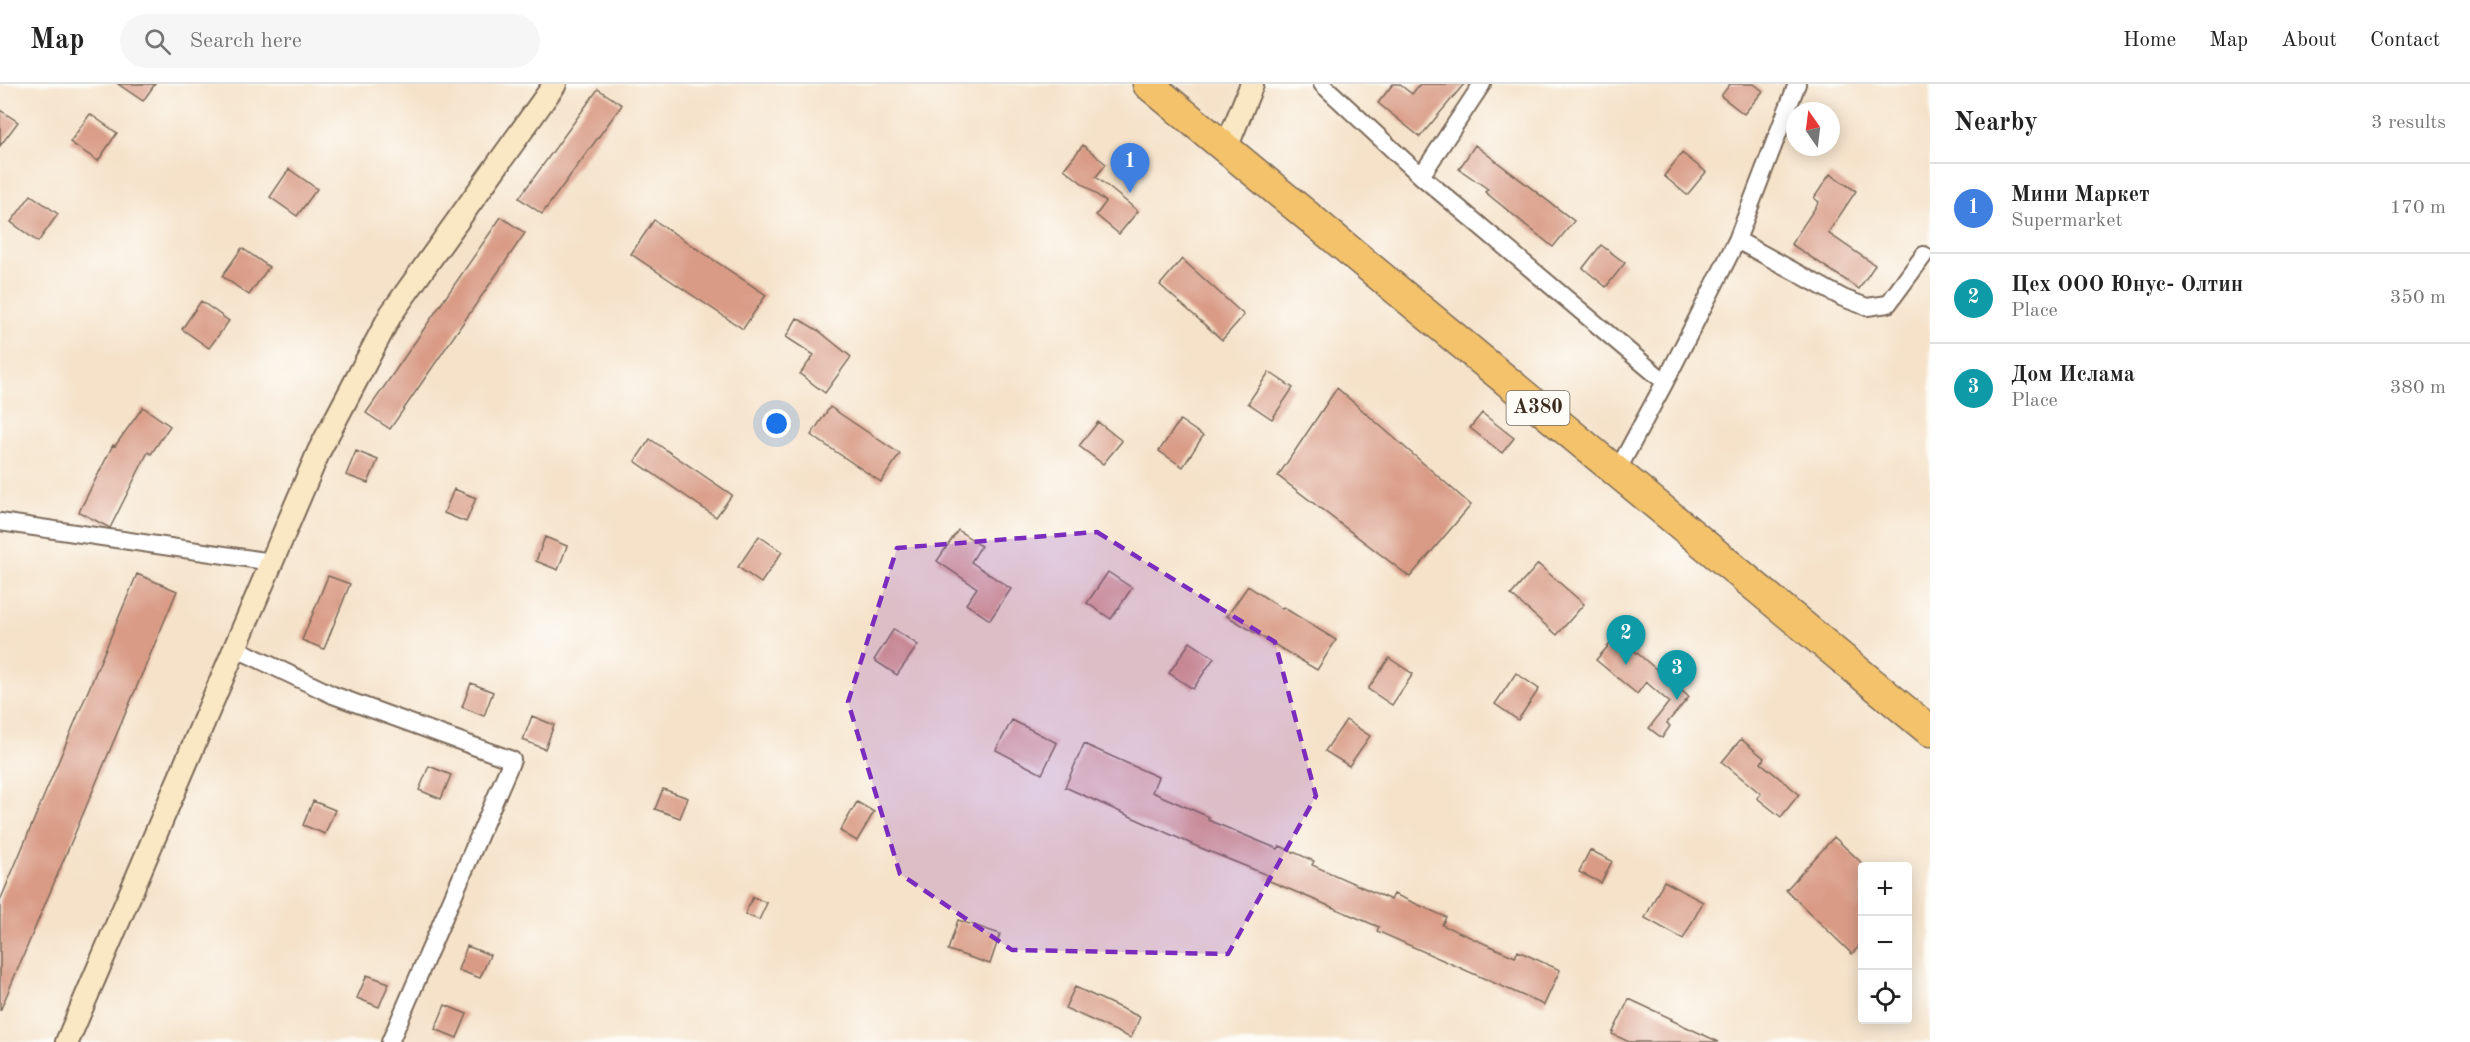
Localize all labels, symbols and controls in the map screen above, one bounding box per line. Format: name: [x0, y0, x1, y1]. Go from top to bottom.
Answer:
search box: [120, 14, 540, 68]
icon: search: [141, 25, 174, 58]
text: Map: [30, 27, 84, 55]
text: Search here: [189, 30, 302, 52]
text: Home: [2123, 30, 2176, 51]
text: Map: [2209, 30, 2248, 51]
text: About: [2281, 30, 2337, 51]
text: Contact: [2370, 30, 2440, 51]
north arrow: [1786, 102, 1840, 156]
text: Nearby: [1954, 110, 2038, 136]
text: 3 results: [2371, 113, 2446, 133]
pin: 1: [1110, 144, 1150, 193]
text: Мини Маркет: [2011, 184, 2150, 206]
text: 1: [1968, 198, 1979, 218]
text: 170 m: [2390, 198, 2446, 218]
text: Supermarket: [2011, 211, 2122, 231]
text: Цех ООО Юнус- Олтин: [2011, 274, 2243, 296]
text: 2: [1968, 288, 1979, 308]
text: 350 m: [2390, 288, 2446, 308]
text: Place: [2011, 301, 2058, 321]
text: Дом Ислама: [2011, 364, 2135, 386]
text: 3: [1968, 378, 1979, 398]
text: 380 m: [2390, 378, 2446, 398]
road number: A380: [1506, 391, 1570, 425]
text: Place: [2011, 391, 2058, 411]
your location: [762, 409, 791, 438]
pin: 2: [1606, 616, 1646, 665]
pin: 3: [1658, 650, 1696, 700]
map controls: [1858, 862, 1912, 1024]
button: +: [1858, 862, 1912, 916]
button: −: [1858, 916, 1912, 970]
button: locate: [1858, 970, 1912, 1024]

